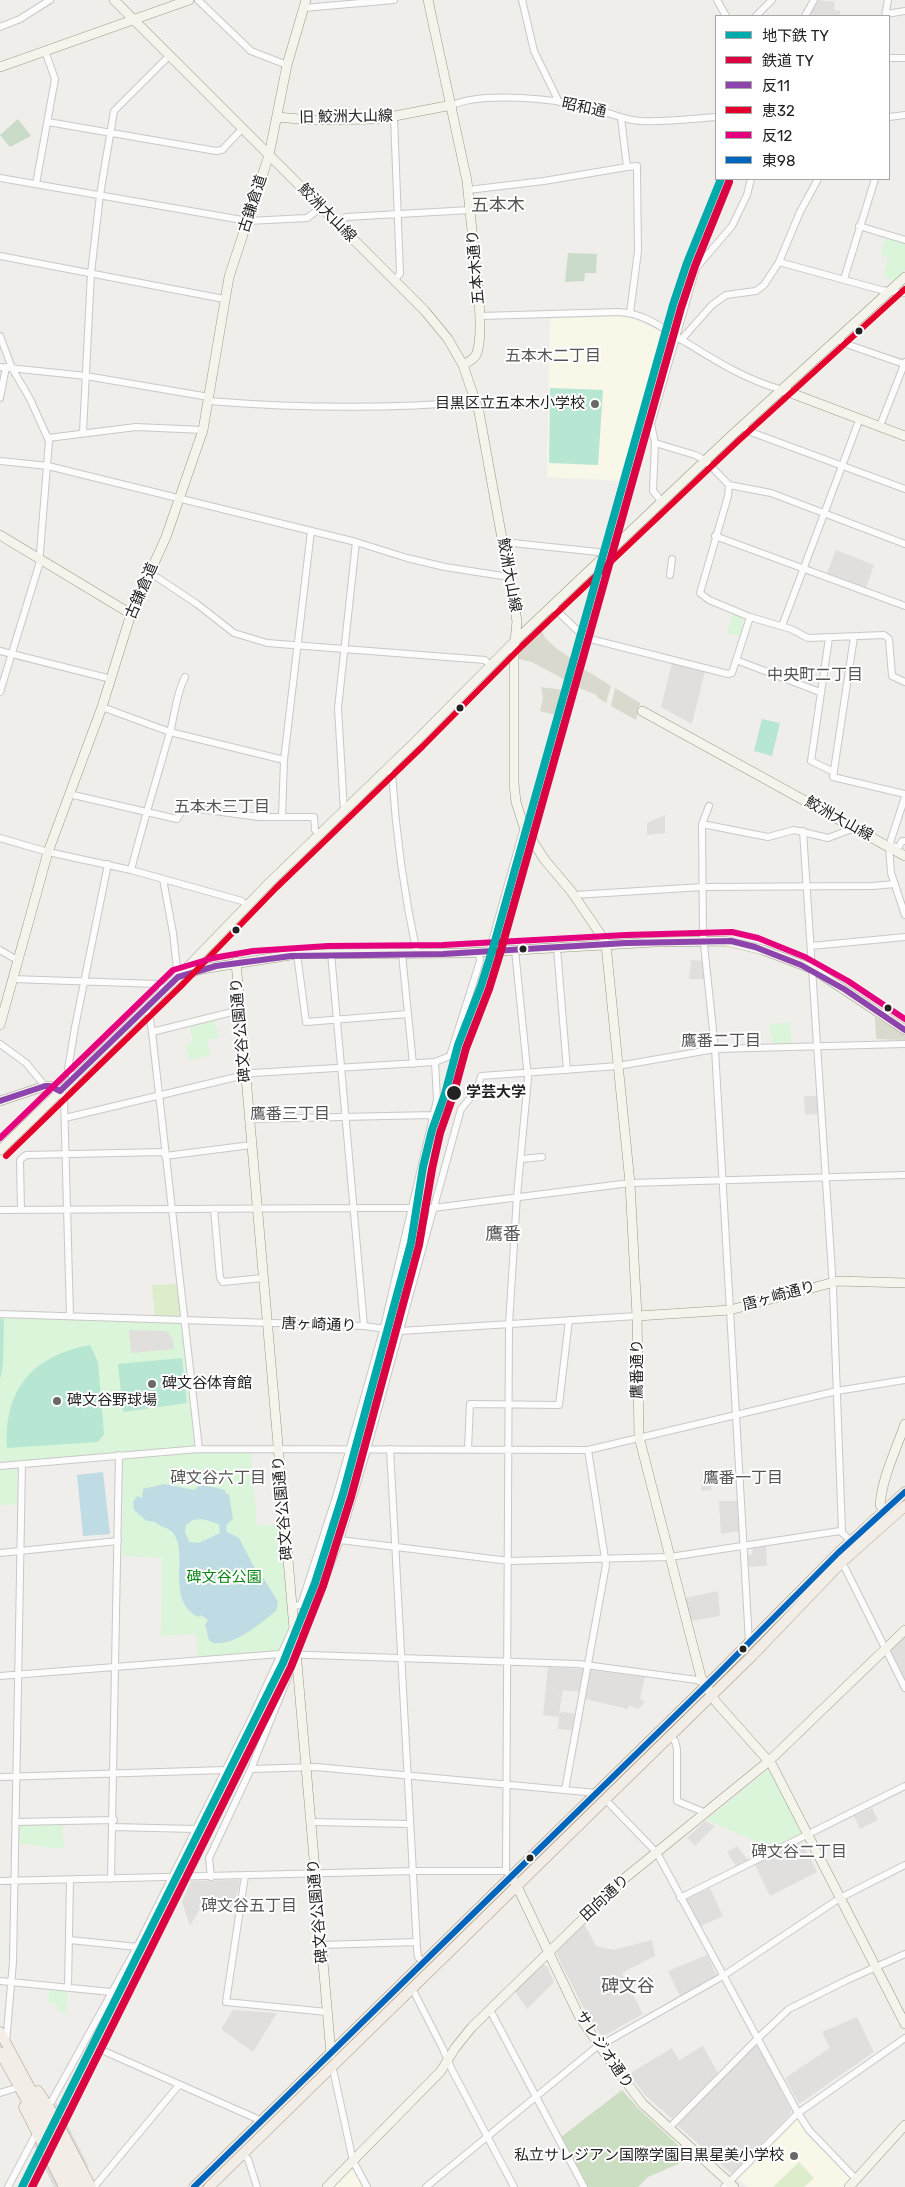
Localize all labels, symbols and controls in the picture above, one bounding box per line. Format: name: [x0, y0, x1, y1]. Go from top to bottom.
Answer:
legend: [715, 15, 890, 180]
text: 地下鉄 TY: [762, 27, 829, 45]
text: 鉄道 TY: [762, 52, 814, 70]
text: 反11: [762, 77, 790, 95]
street label: 昭和通: [560, 95, 608, 121]
text: 恵32: [762, 102, 795, 120]
street label: 旧 鮫洲大山線: [299, 107, 393, 127]
text: 反12: [762, 127, 792, 145]
text: 東98: [762, 152, 795, 170]
street label: 古鎌倉道: [235, 173, 271, 235]
street label: 鮫洲大山線: [294, 180, 360, 246]
district label: 五本木: [471, 195, 525, 217]
street label: 五本木通り: [464, 229, 488, 305]
unlabelled marker: [854, 326, 864, 336]
district label: 五本木二丁目: [505, 346, 601, 366]
place label: 目黒区立五本木小学校: [435, 395, 585, 413]
marker: 目黒区立五本木小学校: [589, 398, 601, 410]
street label: 鮫洲大山線: [494, 537, 524, 613]
street label: 古鎌倉道: [122, 560, 162, 622]
district label: 中央町二丁目: [767, 665, 863, 685]
unlabelled marker: [455, 703, 465, 713]
street label: 鮫洲大山線: [802, 793, 876, 845]
district label: 五本木三丁目: [174, 797, 270, 817]
unlabelled marker: [231, 925, 241, 935]
unlabelled marker: [518, 944, 528, 954]
street label: 碑文谷公園通り: [227, 977, 255, 1083]
unlabelled marker: [883, 1003, 893, 1013]
district label: 鷹番二丁目: [681, 1031, 761, 1051]
marker: 学芸大学: [445, 1084, 463, 1102]
place label: 学芸大学: [466, 1084, 526, 1102]
district label: 鷹番三丁目: [250, 1104, 330, 1124]
district label: 鷹番: [485, 1224, 521, 1246]
street label: 唐ヶ崎通り: [740, 1278, 818, 1314]
street label: 唐ヶ崎通り: [281, 1315, 357, 1335]
street label: 鷹番通り: [629, 1339, 647, 1399]
place label: 碑文谷体育館: [162, 1375, 252, 1393]
marker: 碑文谷体育館: [146, 1378, 158, 1390]
place label: 碑文谷野球場: [67, 1392, 157, 1410]
marker: 碑文谷野球場: [51, 1395, 63, 1407]
street label: 碑文谷公園通り: [269, 1455, 297, 1561]
district label: 碑文谷六丁目: [170, 1468, 266, 1488]
district label: 鷹番一丁目: [703, 1468, 783, 1488]
park label: 碑文谷公園: [187, 1569, 261, 1587]
unlabelled marker: [738, 1644, 748, 1654]
district label: 碑文谷二丁目: [751, 1842, 847, 1862]
unlabelled marker: [525, 1853, 535, 1863]
street label: 碑文谷公園通り: [304, 1858, 332, 1964]
street label: 田向通り: [577, 1871, 633, 1925]
district label: 碑文谷五丁目: [201, 1896, 297, 1916]
district label: 碑文谷: [601, 1976, 655, 1998]
street label: サレジオ通り: [571, 2008, 637, 2092]
place label: 私立サレジアン国際学園目黒星美小学校: [514, 2147, 784, 2165]
marker: 私立サレジアン国際学園目黒星美小学校: [788, 2150, 800, 2162]

